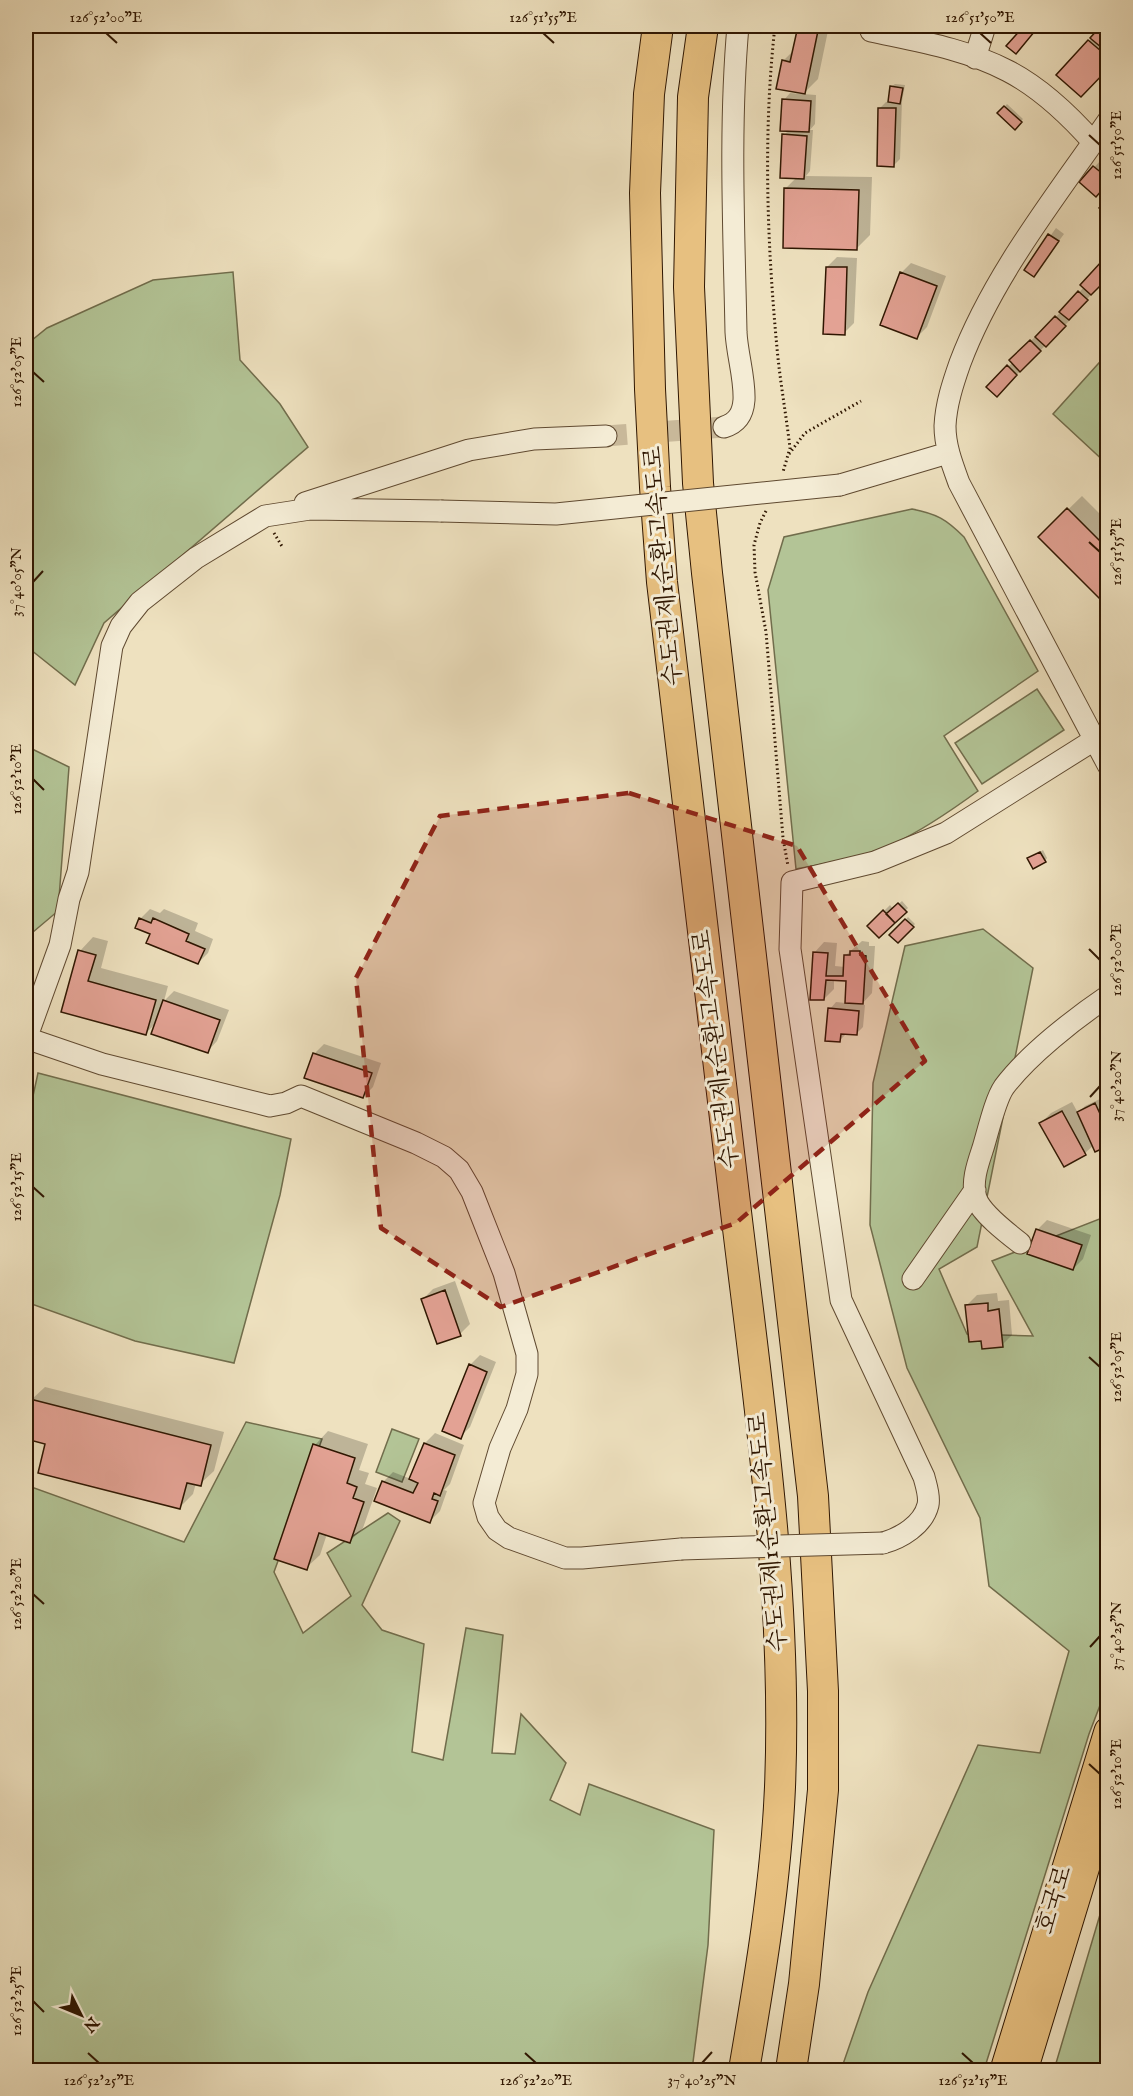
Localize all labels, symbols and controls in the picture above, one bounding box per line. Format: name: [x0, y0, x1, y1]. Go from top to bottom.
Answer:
text: 126°52'00"E: [70, 8, 142, 27]
text: 126°51'55"E: [509, 8, 577, 27]
text: 126°51'50"E: [945, 8, 1015, 27]
text: 126°51'50"E: [1107, 110, 1126, 180]
text: 126°52'05"E: [7, 337, 26, 407]
street label: 수도권제1순환고속도로: [638, 445, 690, 687]
text: 126°51'55"E: [1107, 518, 1126, 586]
text: 37°40'05"N: [7, 547, 26, 617]
text: 126°52'10"E: [7, 744, 26, 815]
text: 126°52'00"E: [1107, 924, 1126, 996]
street label: 수도권제1순환고속도로: [687, 928, 747, 1170]
text: 37°40'20"N: [1107, 1050, 1126, 1122]
text: 126°52'15"E: [7, 1152, 26, 1222]
text: 126°52'05"E: [1107, 1332, 1126, 1402]
street label: 수도권제1순환고속도로: [743, 1411, 795, 1653]
text: 126°52'20"E: [7, 1558, 26, 1630]
text: 37°40'25"N: [1107, 1601, 1126, 1671]
text: 126°52'10"E: [1107, 1739, 1126, 1810]
street label: 호국로: [1030, 1862, 1080, 1938]
text: 126°52'25"E: [7, 1966, 26, 2036]
north arrow: [51, 1985, 111, 2045]
text: N: [78, 2011, 103, 2036]
text: 126°52'25"E: [64, 2071, 134, 2090]
text: 126°52'20"E: [500, 2071, 572, 2090]
text: 37°40'25"N: [667, 2071, 737, 2090]
text: 126°52'15"E: [938, 2071, 1008, 2090]

